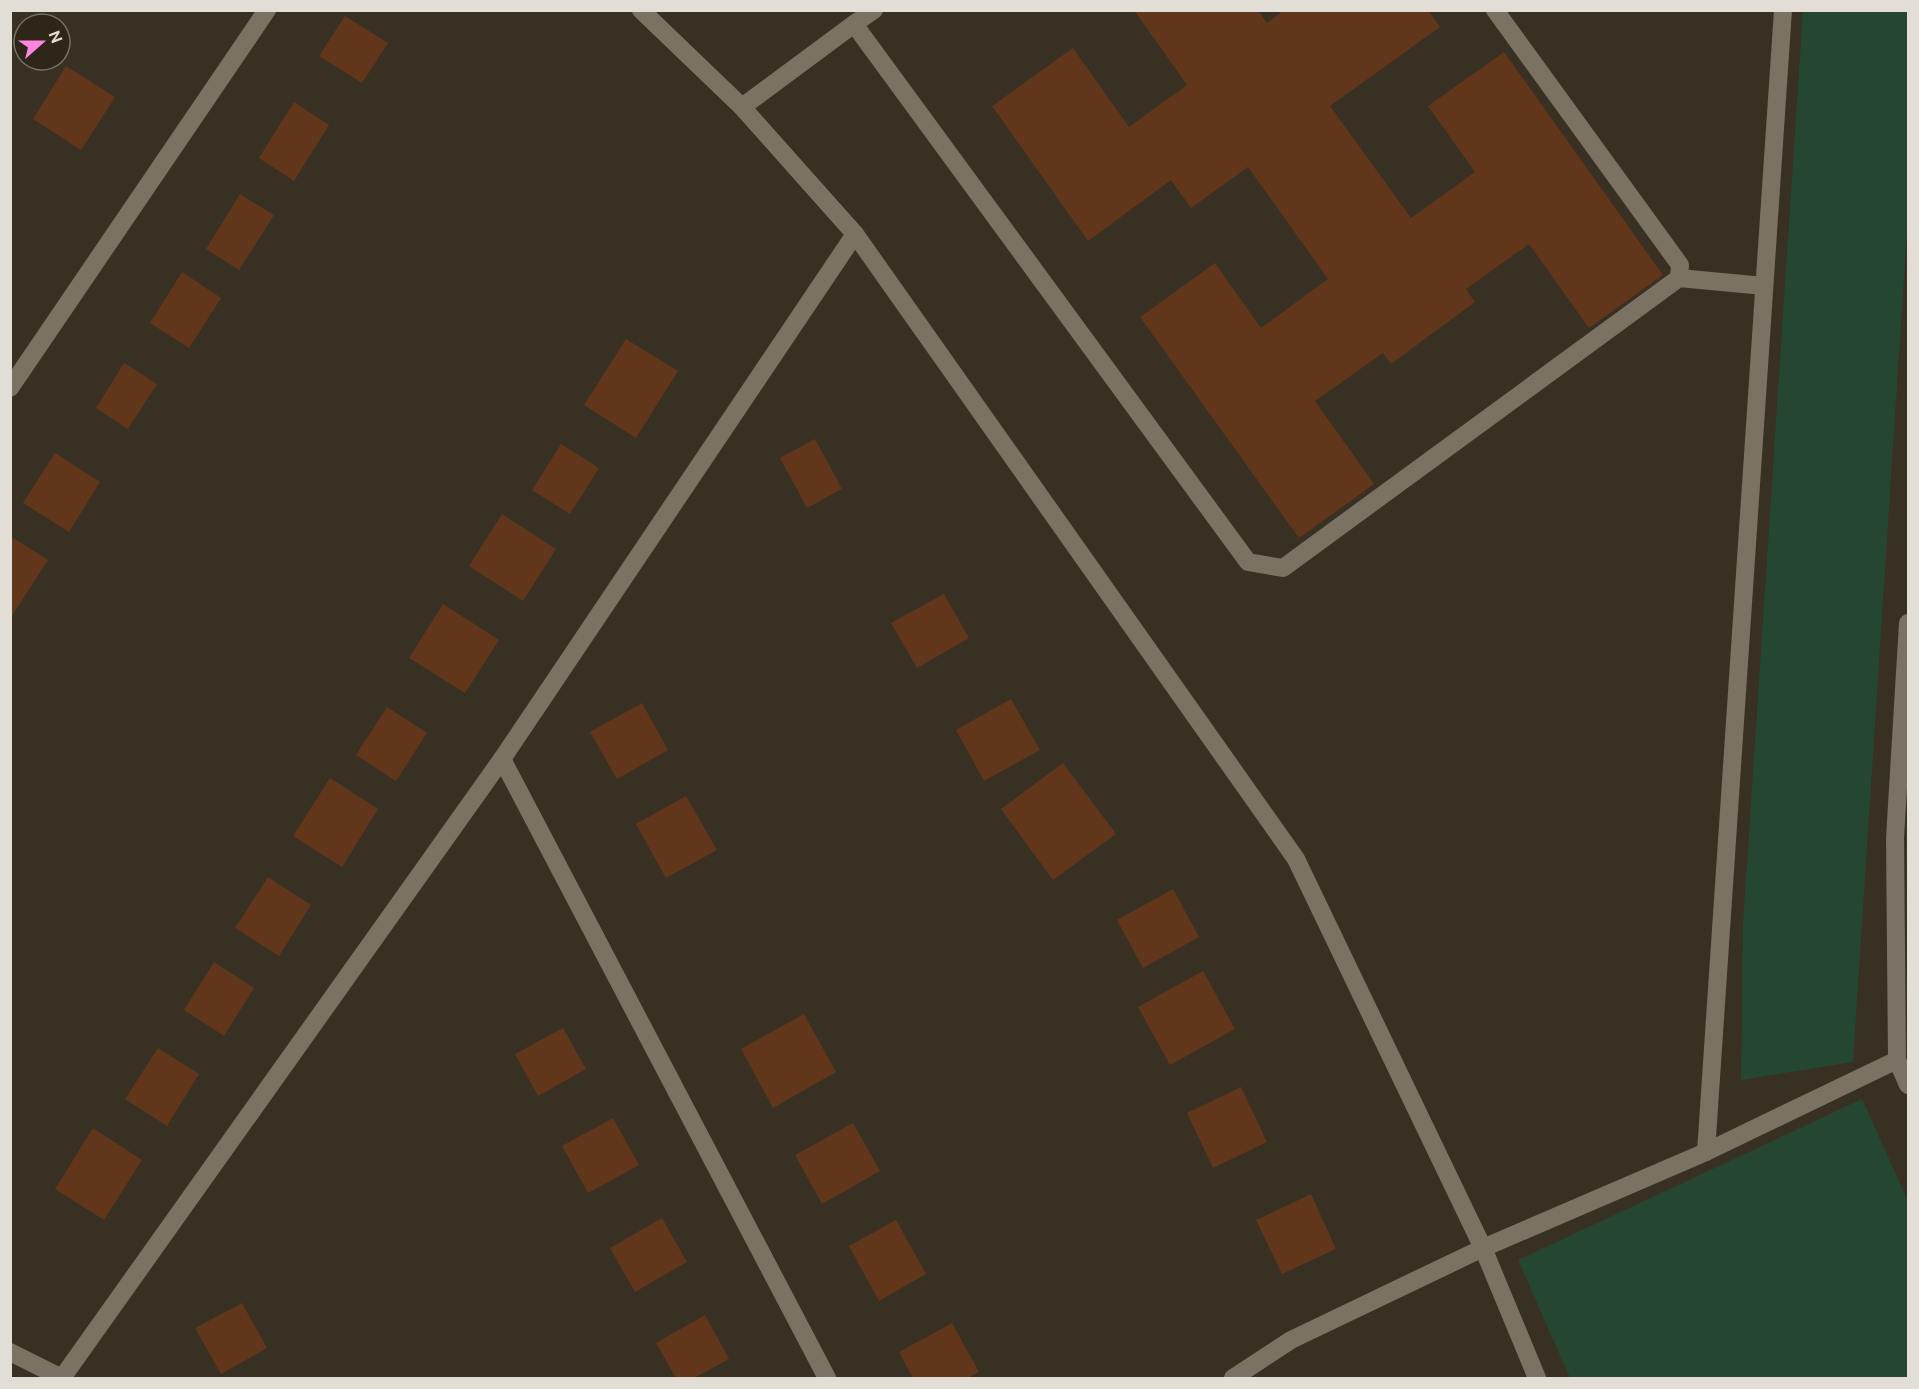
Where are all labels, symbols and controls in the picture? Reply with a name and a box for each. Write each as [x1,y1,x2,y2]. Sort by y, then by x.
north arrow [12,12,72,72]
text: N [45,28,67,45]

